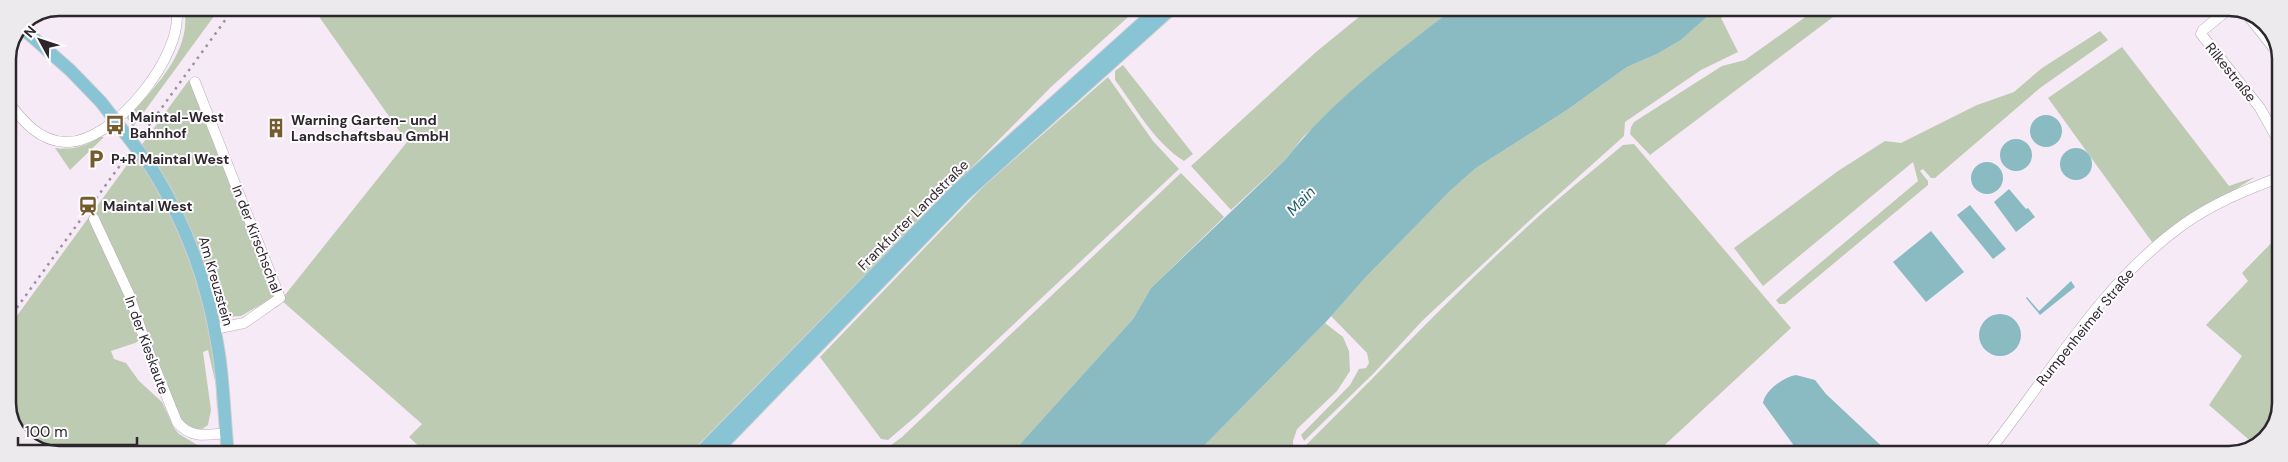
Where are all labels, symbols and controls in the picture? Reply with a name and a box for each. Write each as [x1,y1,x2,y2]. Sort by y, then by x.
north arrow [15,15,65,65]
text: N [20,22,40,41]
street label: Rilkestraße [2202,39,2260,105]
place label: Maintal-West Bahnhof [130,108,224,142]
place label: Warning Garten- und Landschaftsbau GmbH [291,111,449,145]
bus stop icon: Maintal-West Bahnhof [104,114,126,136]
building icon: Warning Garten- und Landschaftsbau GmbH [265,117,287,139]
parking icon: P+R Maintal West [85,148,107,170]
place label: P+R Maintal West [111,150,229,168]
street label: Frankfurter Landstraße [854,156,972,274]
street label: In der Kirschschal [228,182,286,296]
water label: Main [1282,182,1320,220]
station icon: Maintal West [77,195,99,217]
place label: Maintal West [103,197,193,215]
street label: Am Kreuzstein [195,234,237,328]
street label: Rumpenheimer Straße [2032,265,2138,389]
street label: In der Kieskaute [121,293,173,397]
scale bar [18,414,136,446]
text: 100 m [25,422,68,442]

